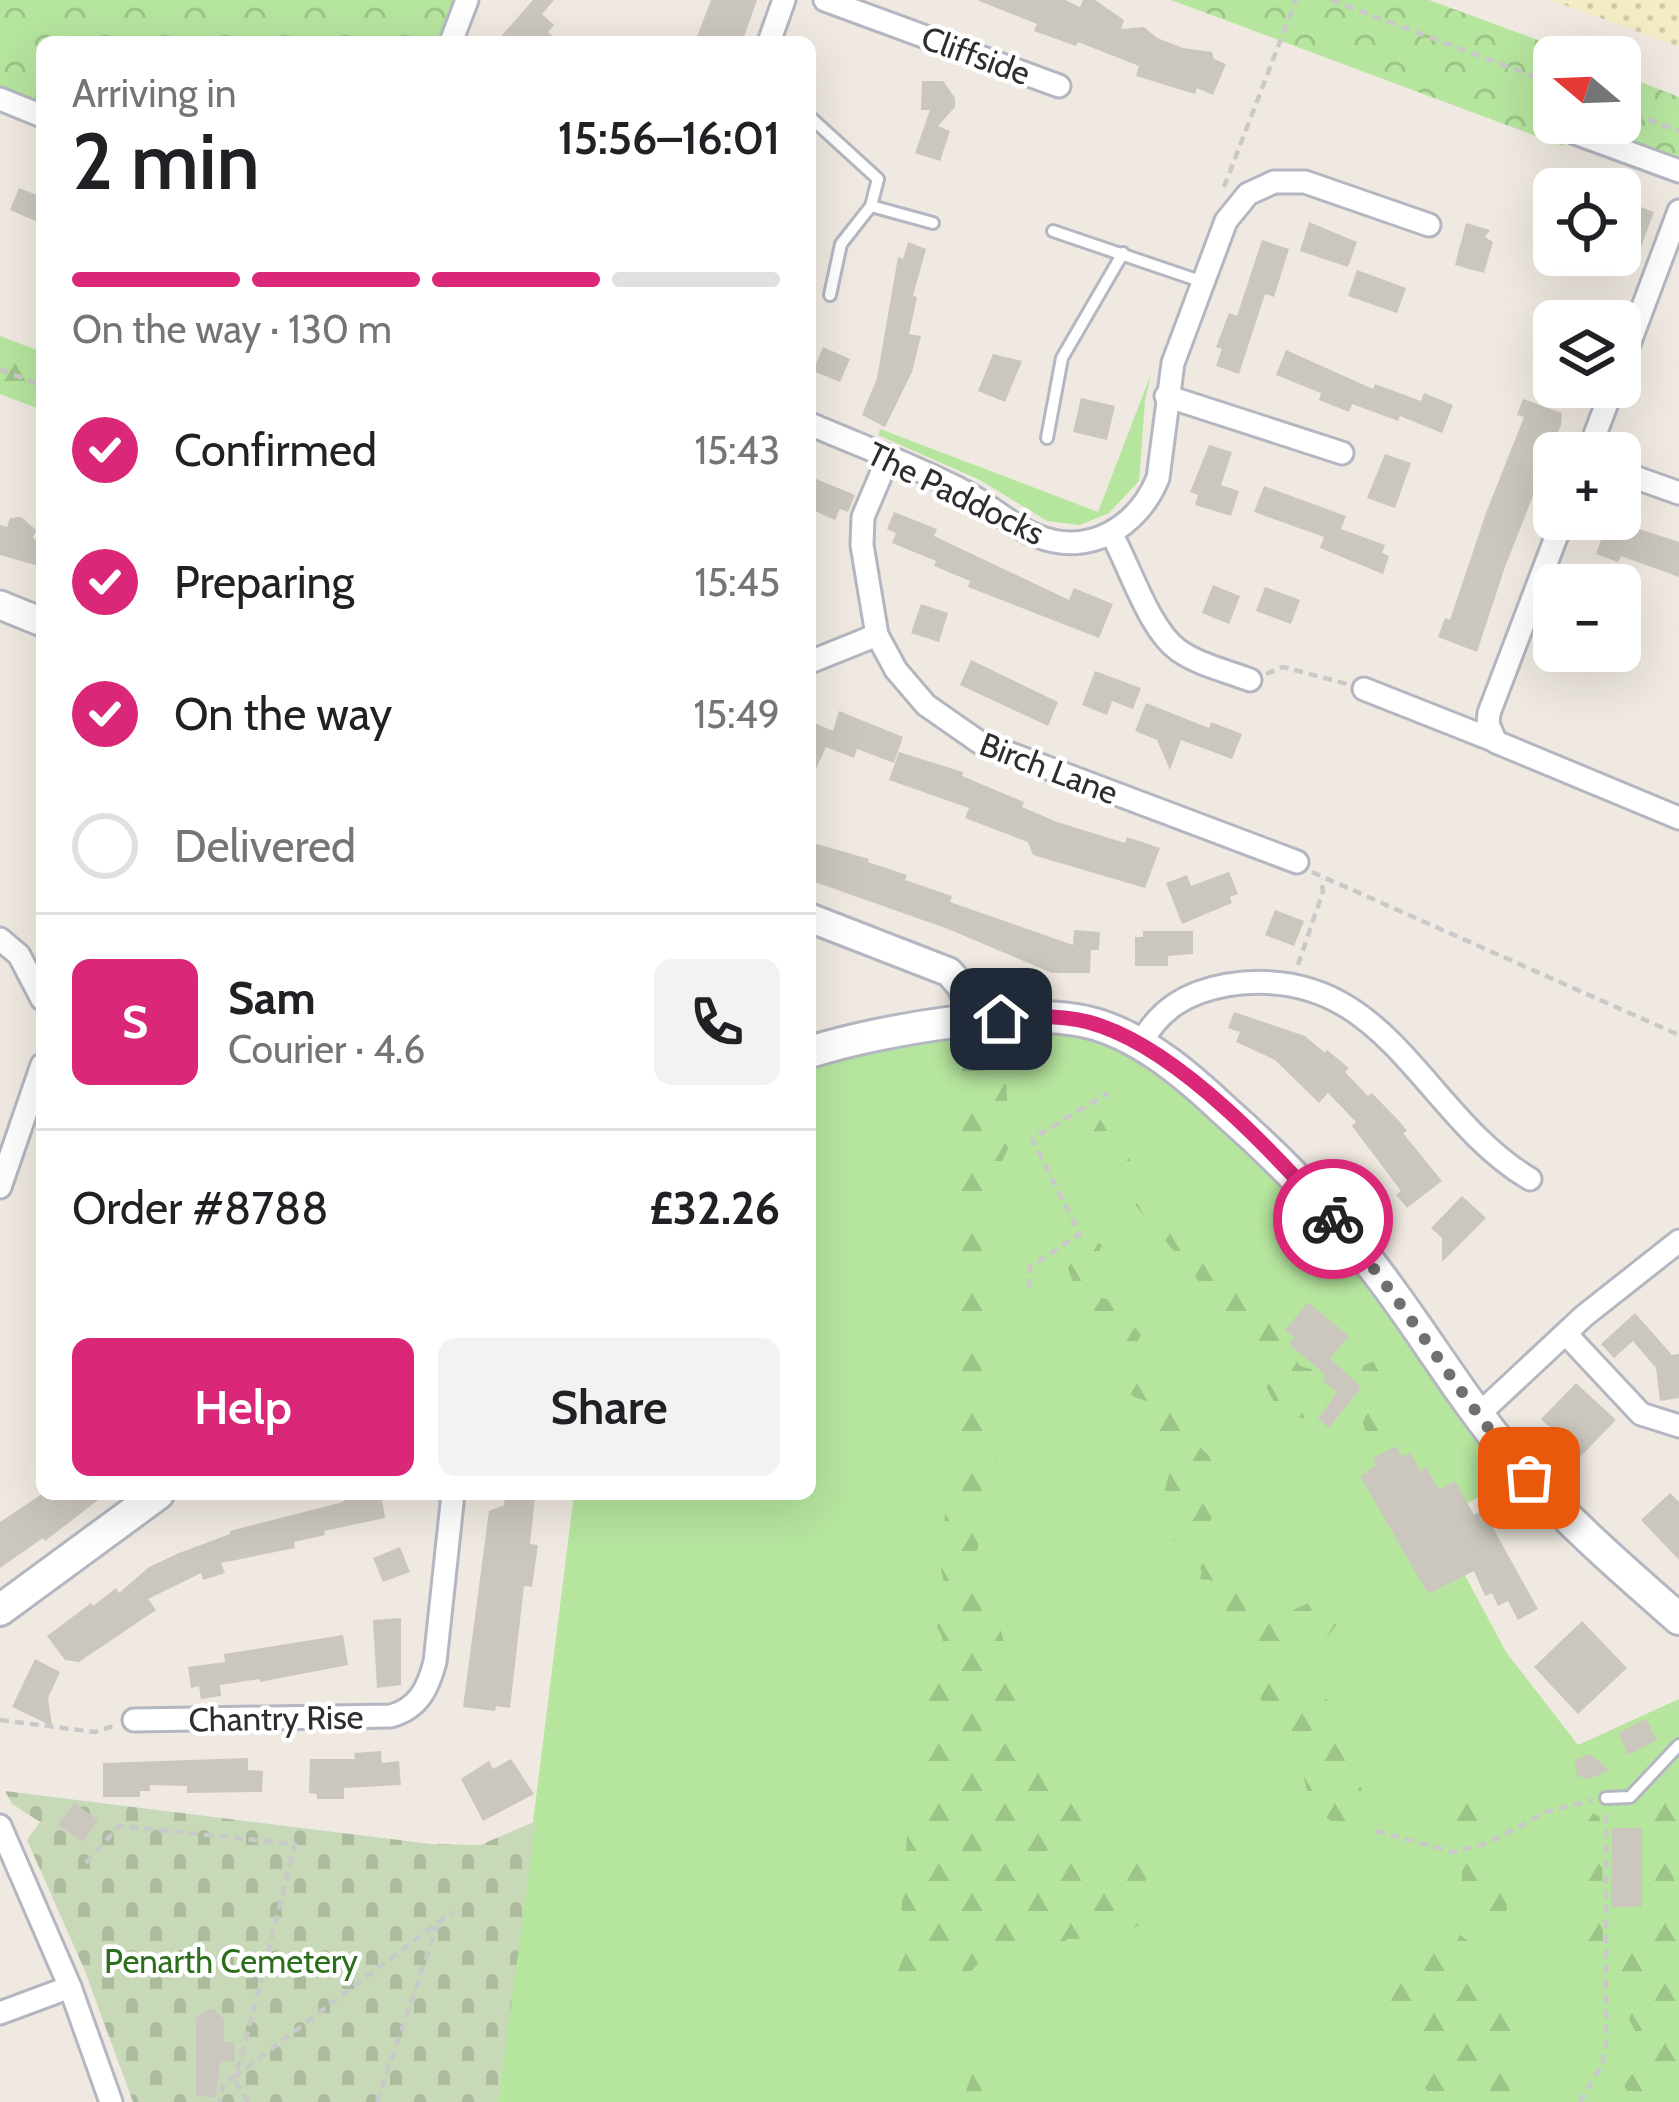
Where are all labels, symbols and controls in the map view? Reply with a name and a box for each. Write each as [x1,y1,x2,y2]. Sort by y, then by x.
street label: Cliffside [916,17,1036,93]
north arrow [1533,36,1641,144]
map controls [1533,36,1641,672]
text: Arriving in [72,69,236,117]
text: 15:56–16:01 [558,111,780,165]
text: 2 min [72,114,260,209]
button: locate [1533,168,1641,276]
button: layers [1533,300,1641,408]
text: On the way · 130 m [72,305,392,353]
icon: check [72,417,138,483]
text: Confirmed [174,423,377,477]
text: 15:43 [694,426,780,474]
button: + [1533,432,1641,540]
street label: The Paddocks [861,433,1051,553]
icon: check [72,549,138,615]
text: Preparing [174,555,354,609]
text: 15:45 [694,558,780,606]
button: − [1533,564,1641,672]
icon: check [72,681,138,747]
text: On the way [174,687,392,741]
text: 15:49 [693,690,780,738]
street label: Birch Lane [974,723,1124,813]
text: Delivered [174,819,356,873]
button: phone [654,959,780,1085]
pin [950,968,1052,1070]
text: Sam [228,971,316,1025]
icon: home [968,986,1034,1052]
text: S [122,995,148,1049]
text: Courier · 4.6 [228,1025,425,1073]
courier [1273,1159,1393,1279]
text: Order #8788 [72,1181,328,1235]
text: £32.26 [649,1181,780,1235]
icon: bike [1300,1186,1366,1252]
button: Help [72,1338,414,1476]
button: Share [438,1338,780,1476]
pin [1478,1427,1580,1529]
icon: bag [1496,1445,1562,1511]
street label: Chantry Rise [188,1696,364,1740]
park label: Penarth Cemetery [104,1941,358,1981]

